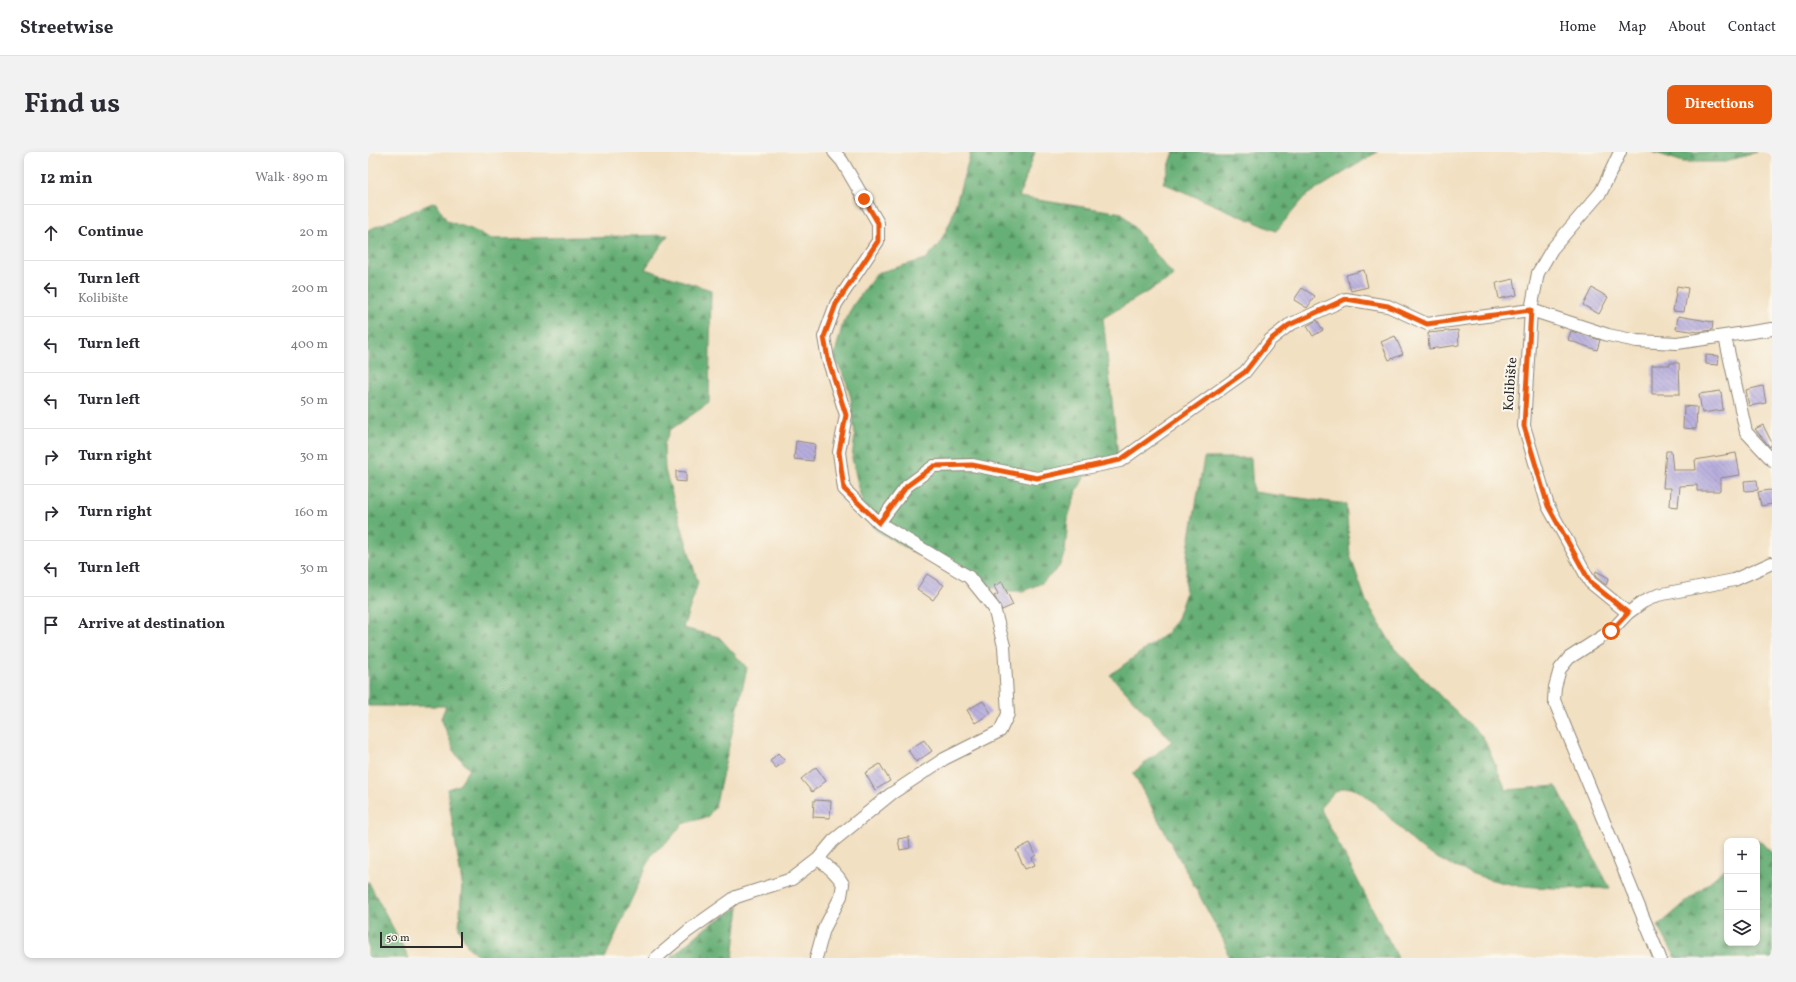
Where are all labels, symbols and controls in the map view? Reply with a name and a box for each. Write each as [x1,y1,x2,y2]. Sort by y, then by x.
text: Streetwise [20,15,113,41]
text: Home [1559,18,1596,37]
text: Map [1618,18,1646,37]
text: About [1668,18,1706,37]
text: Contact [1728,18,1776,37]
text: Find us [24,85,120,124]
button: Directions [1667,85,1772,124]
text: 12 min [40,167,93,190]
text: Walk · 890 m [255,169,328,187]
route end [855,190,873,208]
icon: ahead [40,222,62,244]
text: Continue [78,222,143,243]
text: 20 m [299,224,328,242]
text: Turn left [78,269,140,290]
icon: left [40,278,62,300]
text: 200 m [291,280,328,298]
text: Kolibište [78,290,128,308]
icon: left [40,334,62,356]
text: Turn left [78,334,140,355]
text: 400 m [291,336,328,354]
street label: Kolibište [1500,356,1522,412]
icon: left [40,390,62,412]
text: Turn left [78,390,140,411]
text: 50 m [300,392,328,410]
icon: right [40,446,62,468]
text: Turn right [78,446,152,467]
text: 30 m [300,448,328,466]
icon: right [40,502,62,524]
text: Turn right [78,502,152,523]
text: 160 m [294,504,328,522]
icon: left [40,558,62,580]
text: Turn left [78,558,140,579]
text: 30 m [300,560,328,578]
icon: arrive [40,614,62,636]
text: Arrive at destination [78,614,225,635]
route start [1602,622,1620,640]
map controls [1724,838,1760,946]
button: + [1724,838,1760,874]
button: − [1724,874,1760,910]
button: layers [1724,910,1760,946]
scale bar [380,930,463,949]
text: 50 m [386,931,410,946]

